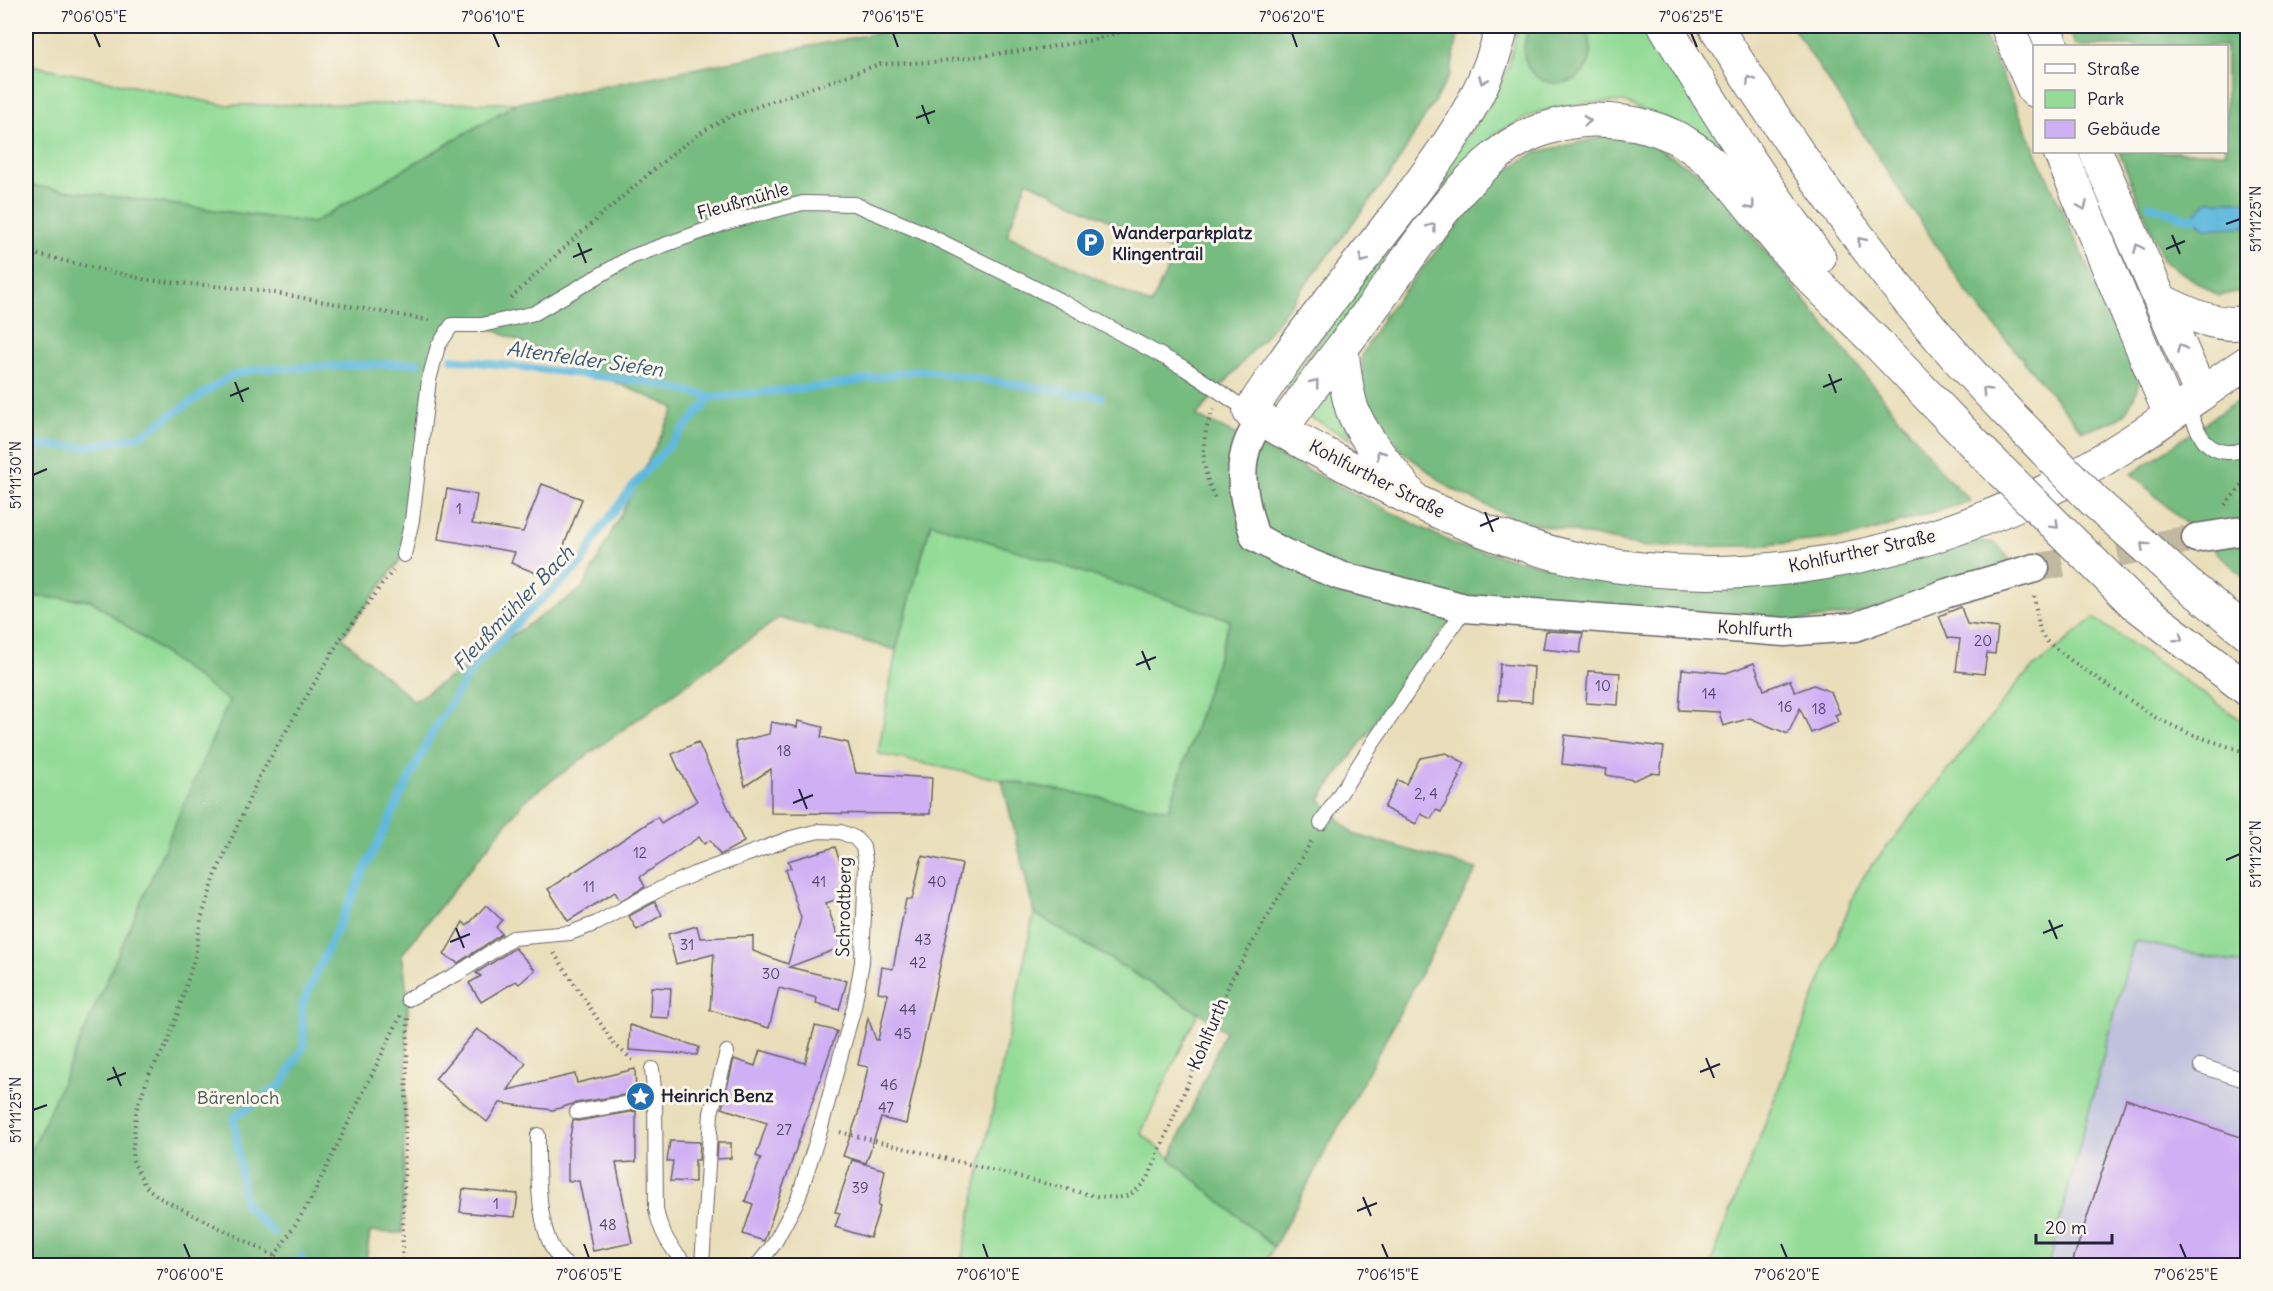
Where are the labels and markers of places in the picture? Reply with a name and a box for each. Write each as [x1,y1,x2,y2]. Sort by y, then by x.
place label: Wanderparkplatz Klingentrail [1112,221,1253,265]
parking icon: Wanderparkplatz Klingentrail [1075,227,1107,259]
place icon: Heinrich Benz [624,1080,656,1112]
place label: Heinrich Benz [661,1084,774,1107]

